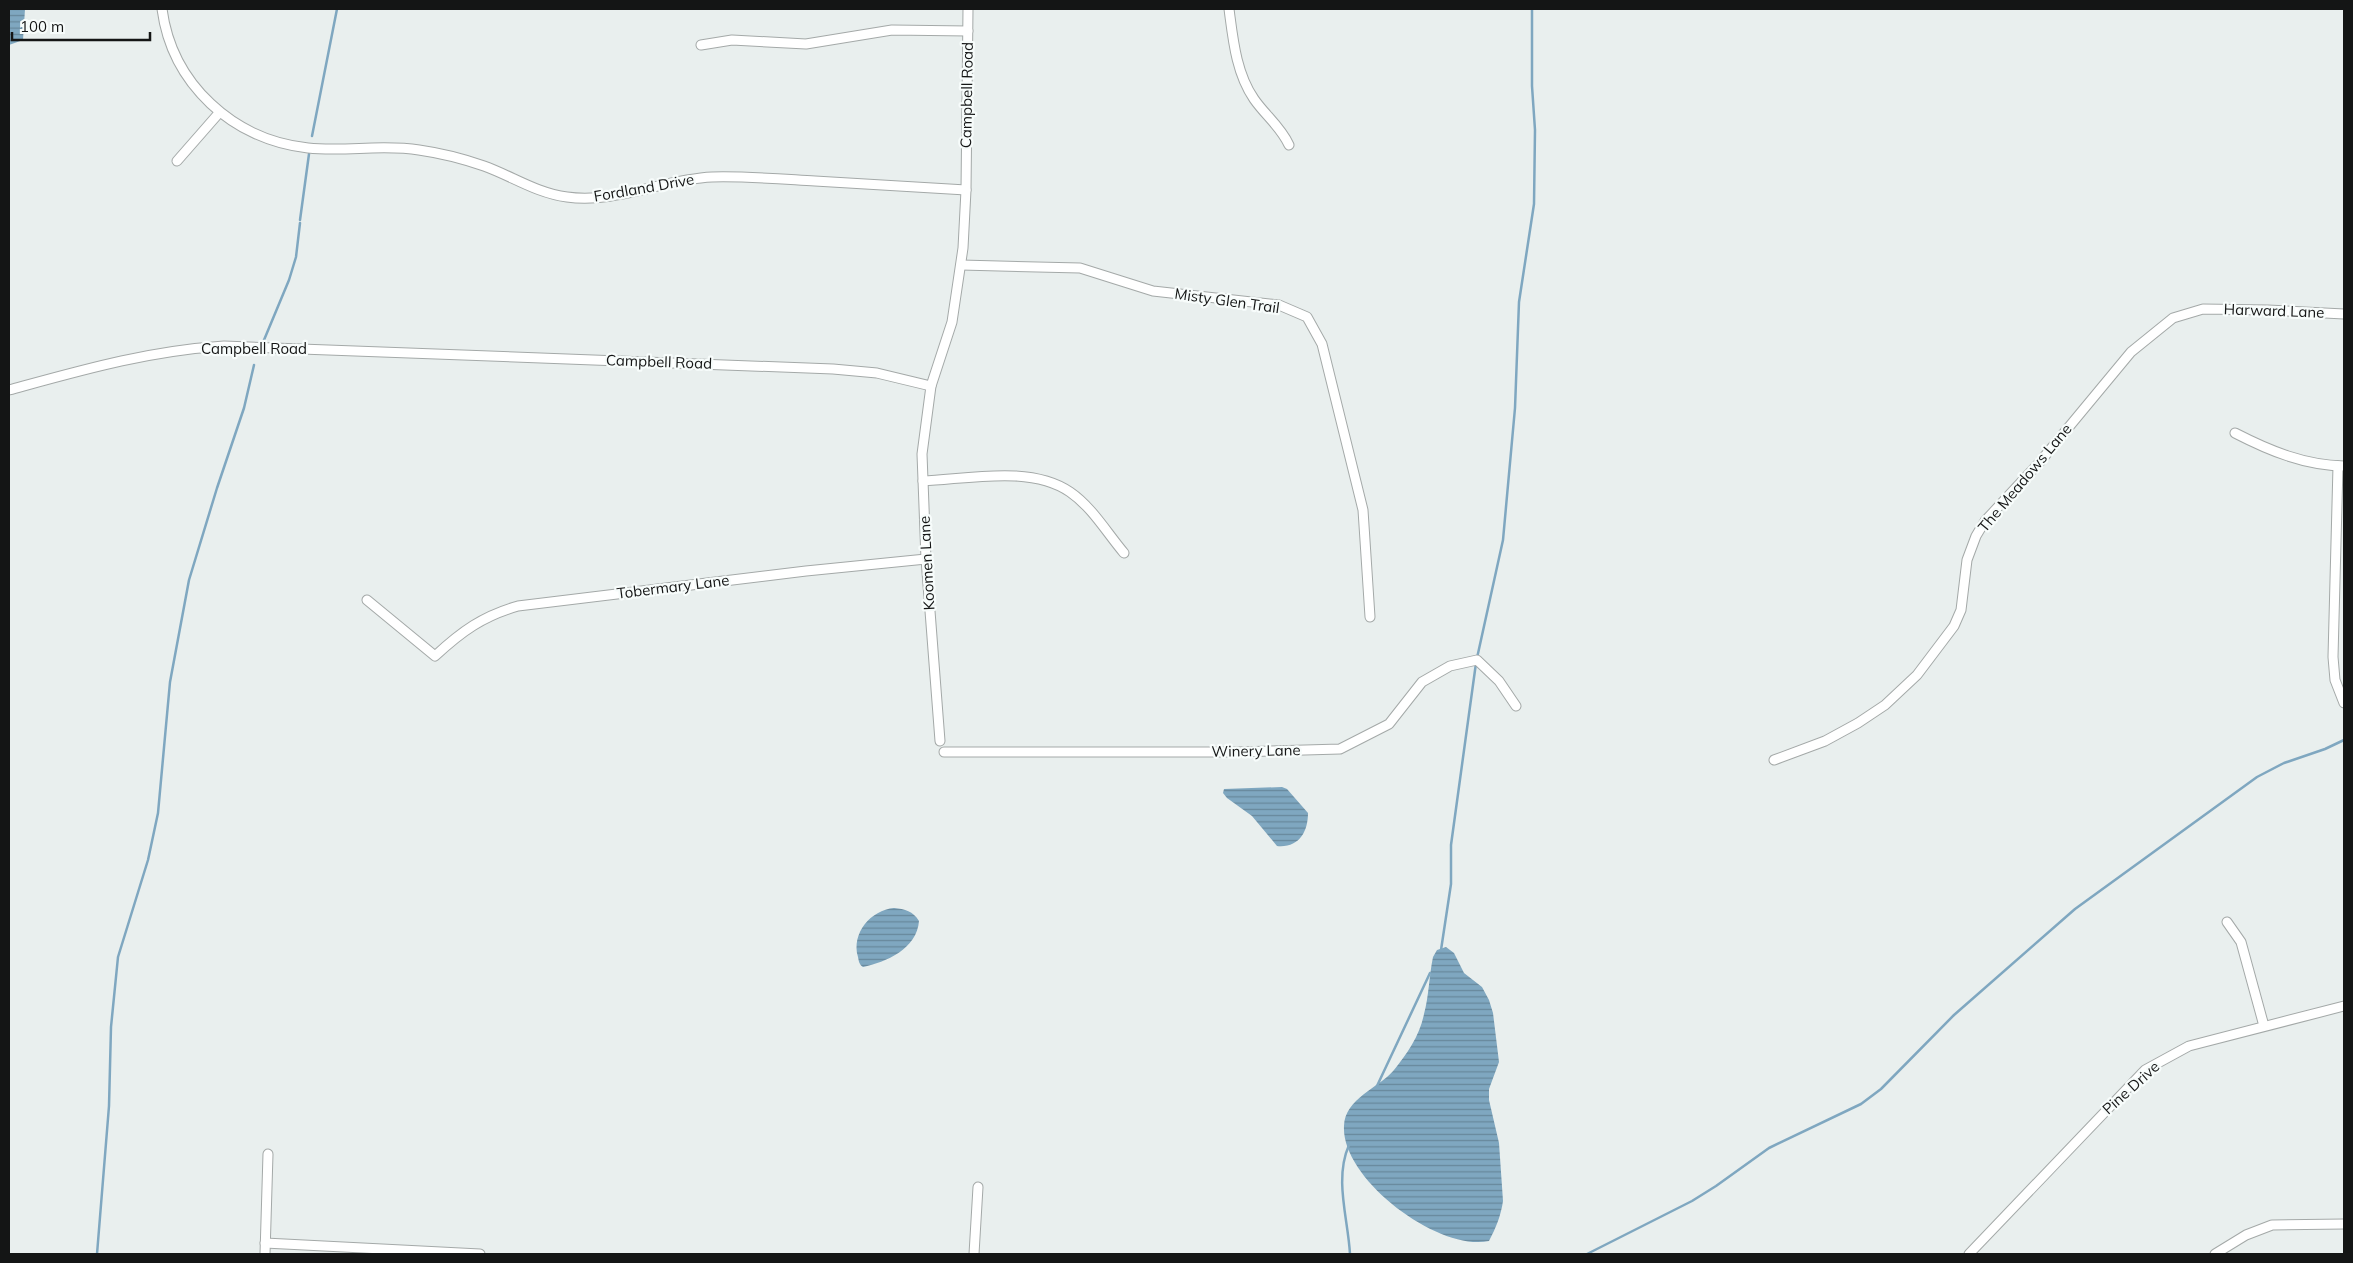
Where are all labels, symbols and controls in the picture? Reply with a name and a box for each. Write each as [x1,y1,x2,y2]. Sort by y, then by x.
scale bar [12,10,150,42]
text: 100 m [20,17,64,36]
street label: Campbell Road [956,42,977,148]
street label: Fordland Drive [592,169,696,206]
street label: Misty Glen Trail [1173,284,1281,317]
street label: Harward Lane [2223,299,2325,322]
street label: Campbell Road [201,339,307,358]
street label: Campbell Road [606,350,712,373]
street label: The Meadows Lane [1974,420,2076,536]
street label: Koomen Lane [915,515,938,611]
street label: Tobermary Lane [616,570,730,603]
street label: Winery Lane [1211,740,1301,761]
street label: Pine Drive [2098,1057,2163,1118]

